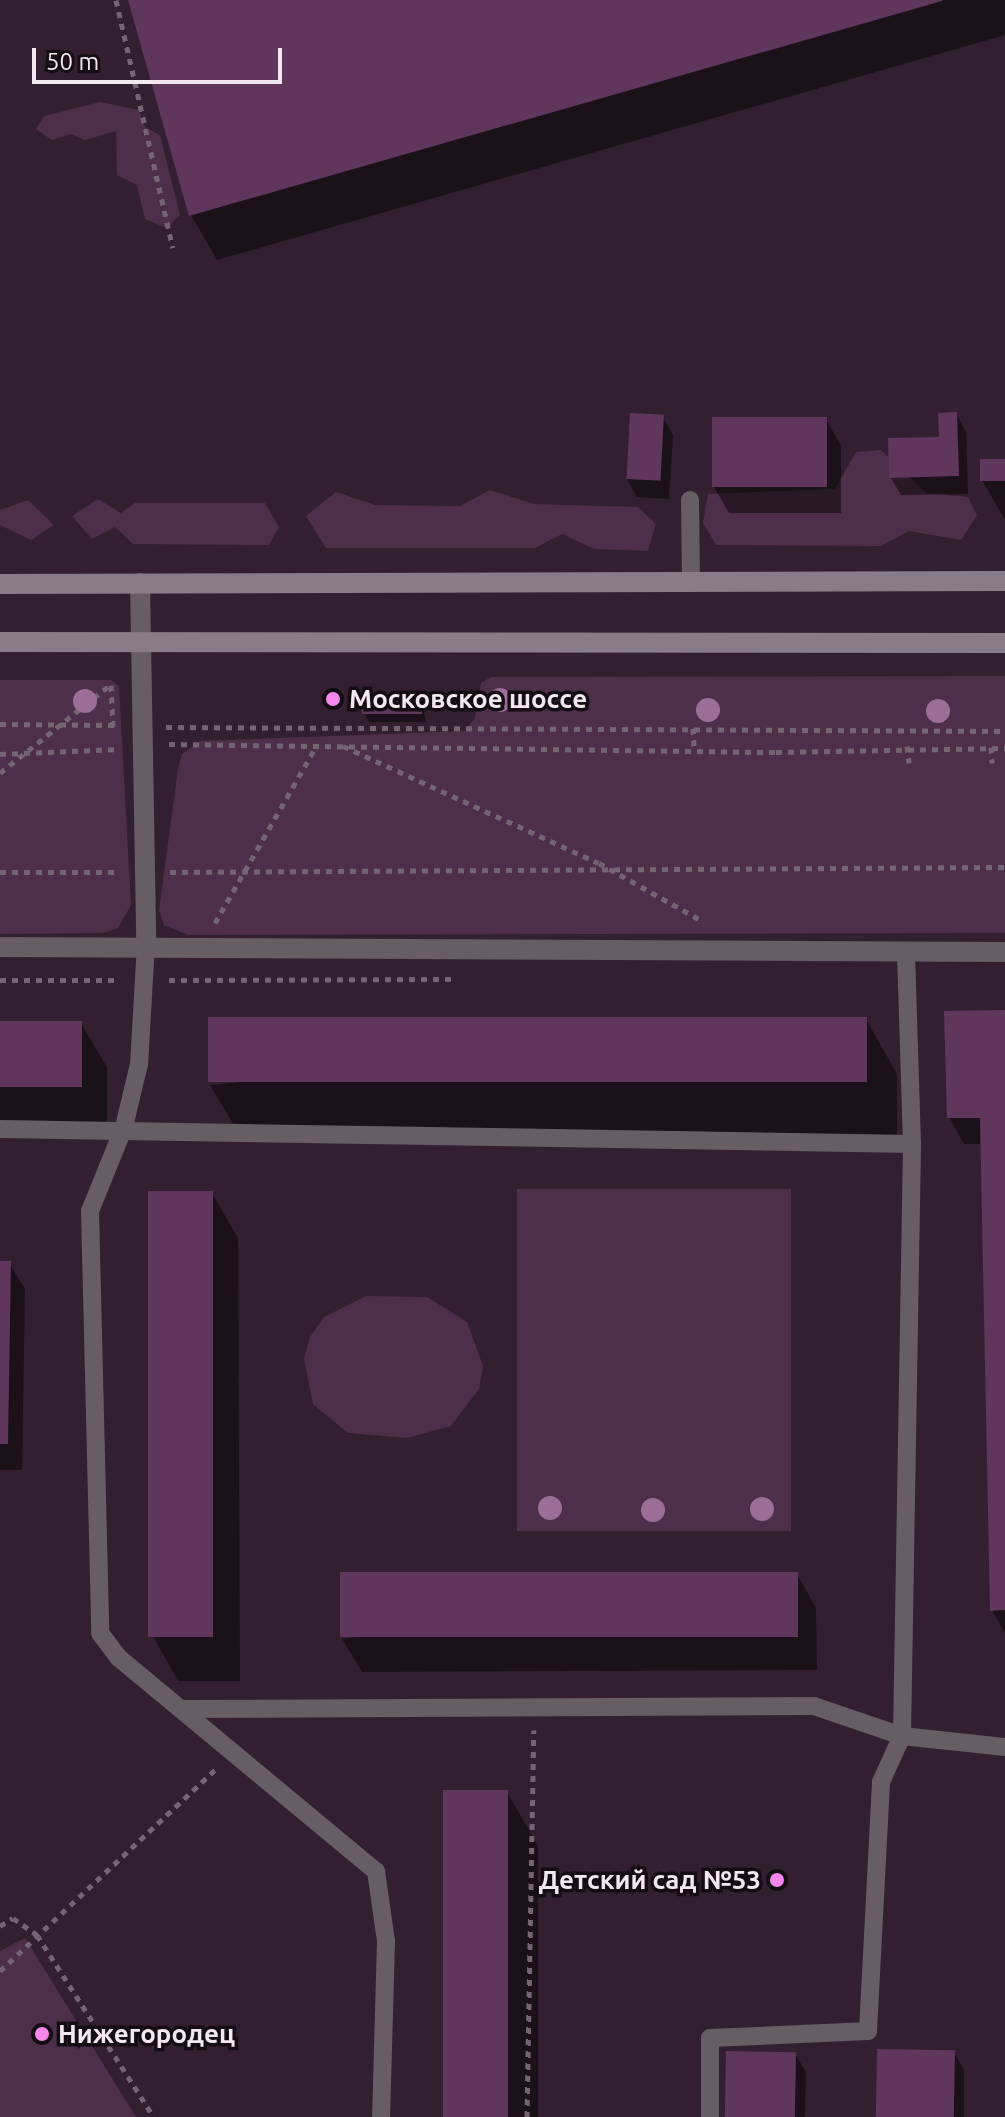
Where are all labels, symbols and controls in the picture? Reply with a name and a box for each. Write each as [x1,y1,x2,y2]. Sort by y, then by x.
scale bar [36,32,286,82]
text: 50 m [46,48,99,75]
place label: Московское шоссе [349,683,587,715]
marker: Московское шоссе [324,690,342,708]
place label: Детский сад №53 [538,1864,761,1896]
marker: Детский сад №53 [768,1871,786,1889]
place label: Нижегородец [58,2018,235,2050]
marker: Нижегородец [33,2025,51,2043]

